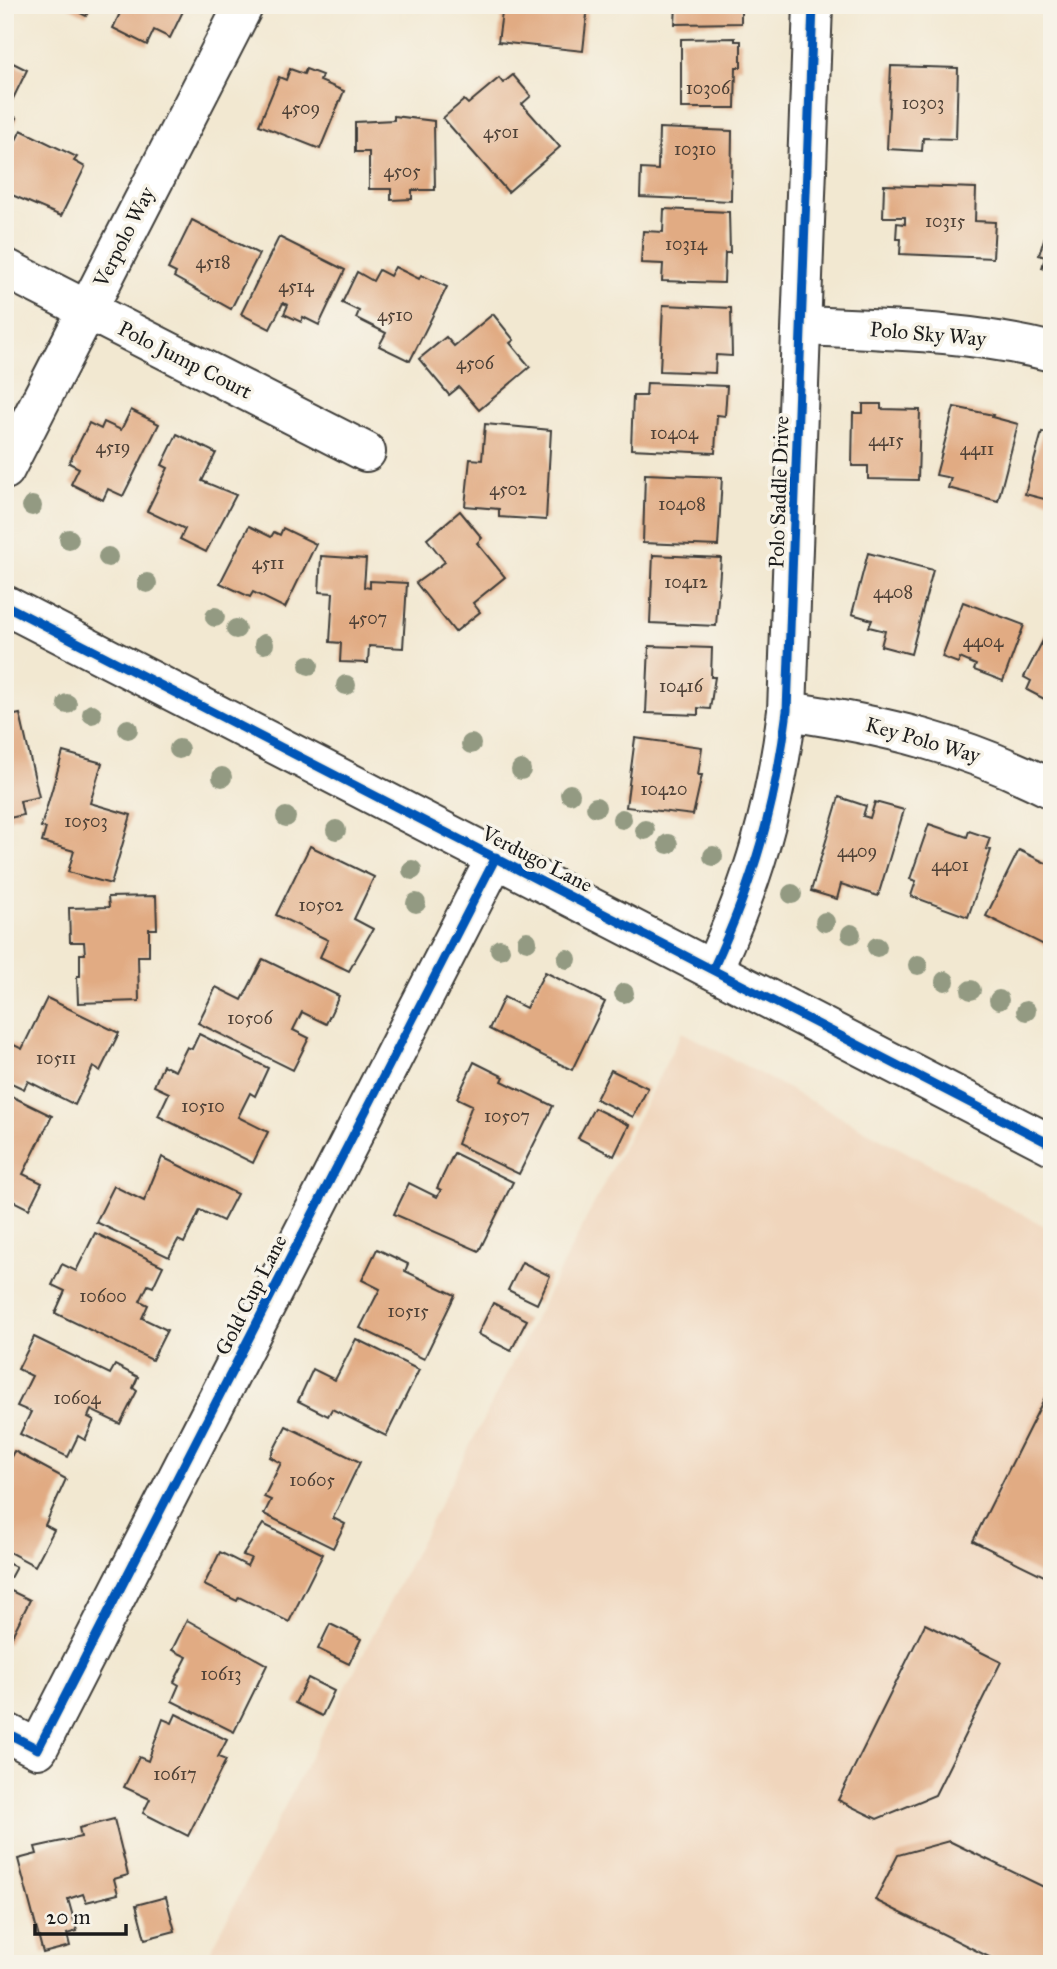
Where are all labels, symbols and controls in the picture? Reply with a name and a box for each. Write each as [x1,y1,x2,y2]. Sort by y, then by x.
house number: 10306 [686,77,731,99]
house number: 10303 [902,92,944,114]
house number: 4509 [282,97,320,119]
house number: 4501 [483,121,519,143]
house number: 10310 [674,138,716,160]
house number: 4505 [383,160,421,182]
street label: Verpolo Way [87,181,161,292]
house number: 10315 [925,210,966,232]
house number: 10314 [665,233,708,255]
house number: 4518 [195,251,231,273]
house number: 4514 [278,275,315,297]
house number: 4510 [377,304,413,326]
street label: Polo Jump Court [114,315,257,405]
street label: Polo Sky Way [869,316,988,352]
house number: 4506 [456,352,495,374]
street label: Polo Saddle Drive [763,415,795,569]
house number: 10404 [650,422,699,444]
house number: 4415 [868,429,904,451]
house number: 4519 [95,436,131,458]
house number: 4411 [960,438,994,460]
house number: 4502 [489,478,527,500]
house number: 10408 [658,493,706,515]
house number: 4511 [252,552,284,574]
house number: 10412 [664,571,708,593]
house number: 4408 [873,581,913,603]
house number: 4507 [349,607,387,629]
house number: 4404 [963,630,1004,652]
house number: 10416 [659,675,704,697]
street label: Key Polo Way [863,711,984,769]
house number: 10420 [641,778,687,800]
house number: 10503 [64,810,108,832]
street label: Verdugo Lane [476,820,597,898]
house number: 4409 [837,840,877,862]
house number: 4401 [931,854,969,876]
house number: 10502 [298,894,344,916]
house number: 10506 [227,1007,274,1029]
house number: 10511 [36,1047,76,1069]
house number: 10510 [181,1095,225,1117]
house number: 10507 [484,1105,530,1127]
street label: Gold Cup Lane [210,1230,293,1360]
house number: 10600 [79,1285,127,1307]
house number: 10515 [387,1300,429,1322]
house number: 10604 [53,1387,102,1409]
house number: 10605 [289,1469,335,1491]
house number: 10613 [201,1663,241,1685]
house number: 10617 [153,1763,197,1785]
scale bar [35,1892,126,1936]
text: 20 m [46,1904,91,1930]

